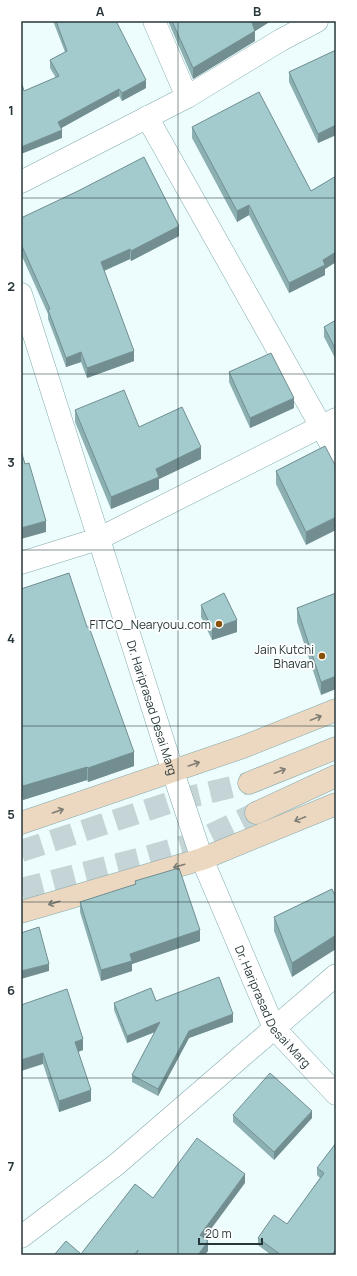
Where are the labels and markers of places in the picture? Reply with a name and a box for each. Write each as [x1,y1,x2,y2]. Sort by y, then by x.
place label: FITCO_Nearyouu.com [90,616,211,633]
marker: FITCO_Nearyouu.com [214,619,224,629]
place label: Jain Kutchi Bhavan [254,641,314,672]
marker: Jain Kutchi Bhavan [317,651,327,661]

